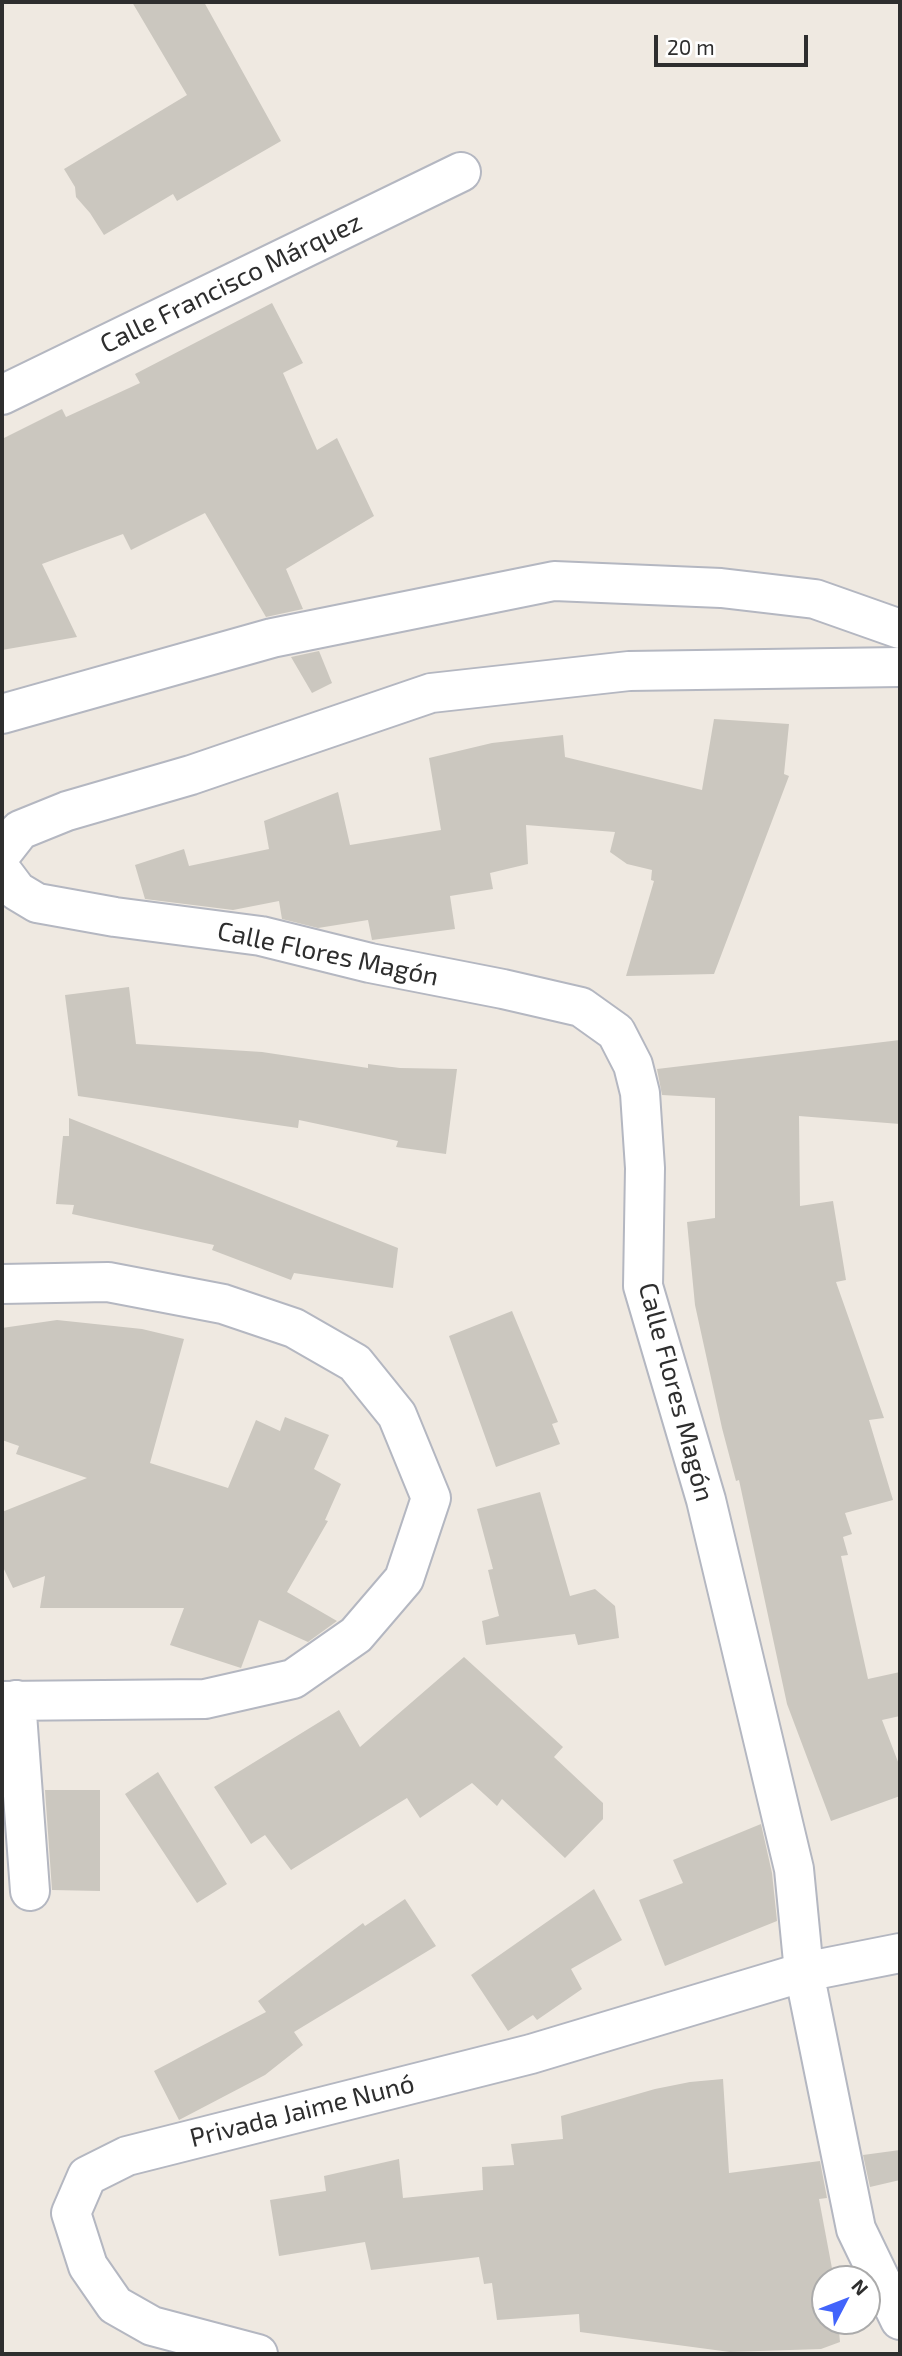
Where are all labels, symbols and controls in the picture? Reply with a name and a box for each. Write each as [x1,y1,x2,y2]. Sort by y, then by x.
scale bar [657,21,811,65]
text: 20 m [667,34,715,59]
street label: Calle Francisco Márquez [95,206,367,360]
street label: Calle Flores Magón [215,915,441,993]
street label: Calle Flores Magón [632,1279,720,1505]
street label: Privada Jaime Nunó [187,2068,417,2154]
north arrow [811,2265,881,2335]
text: N [847,2274,874,2300]

